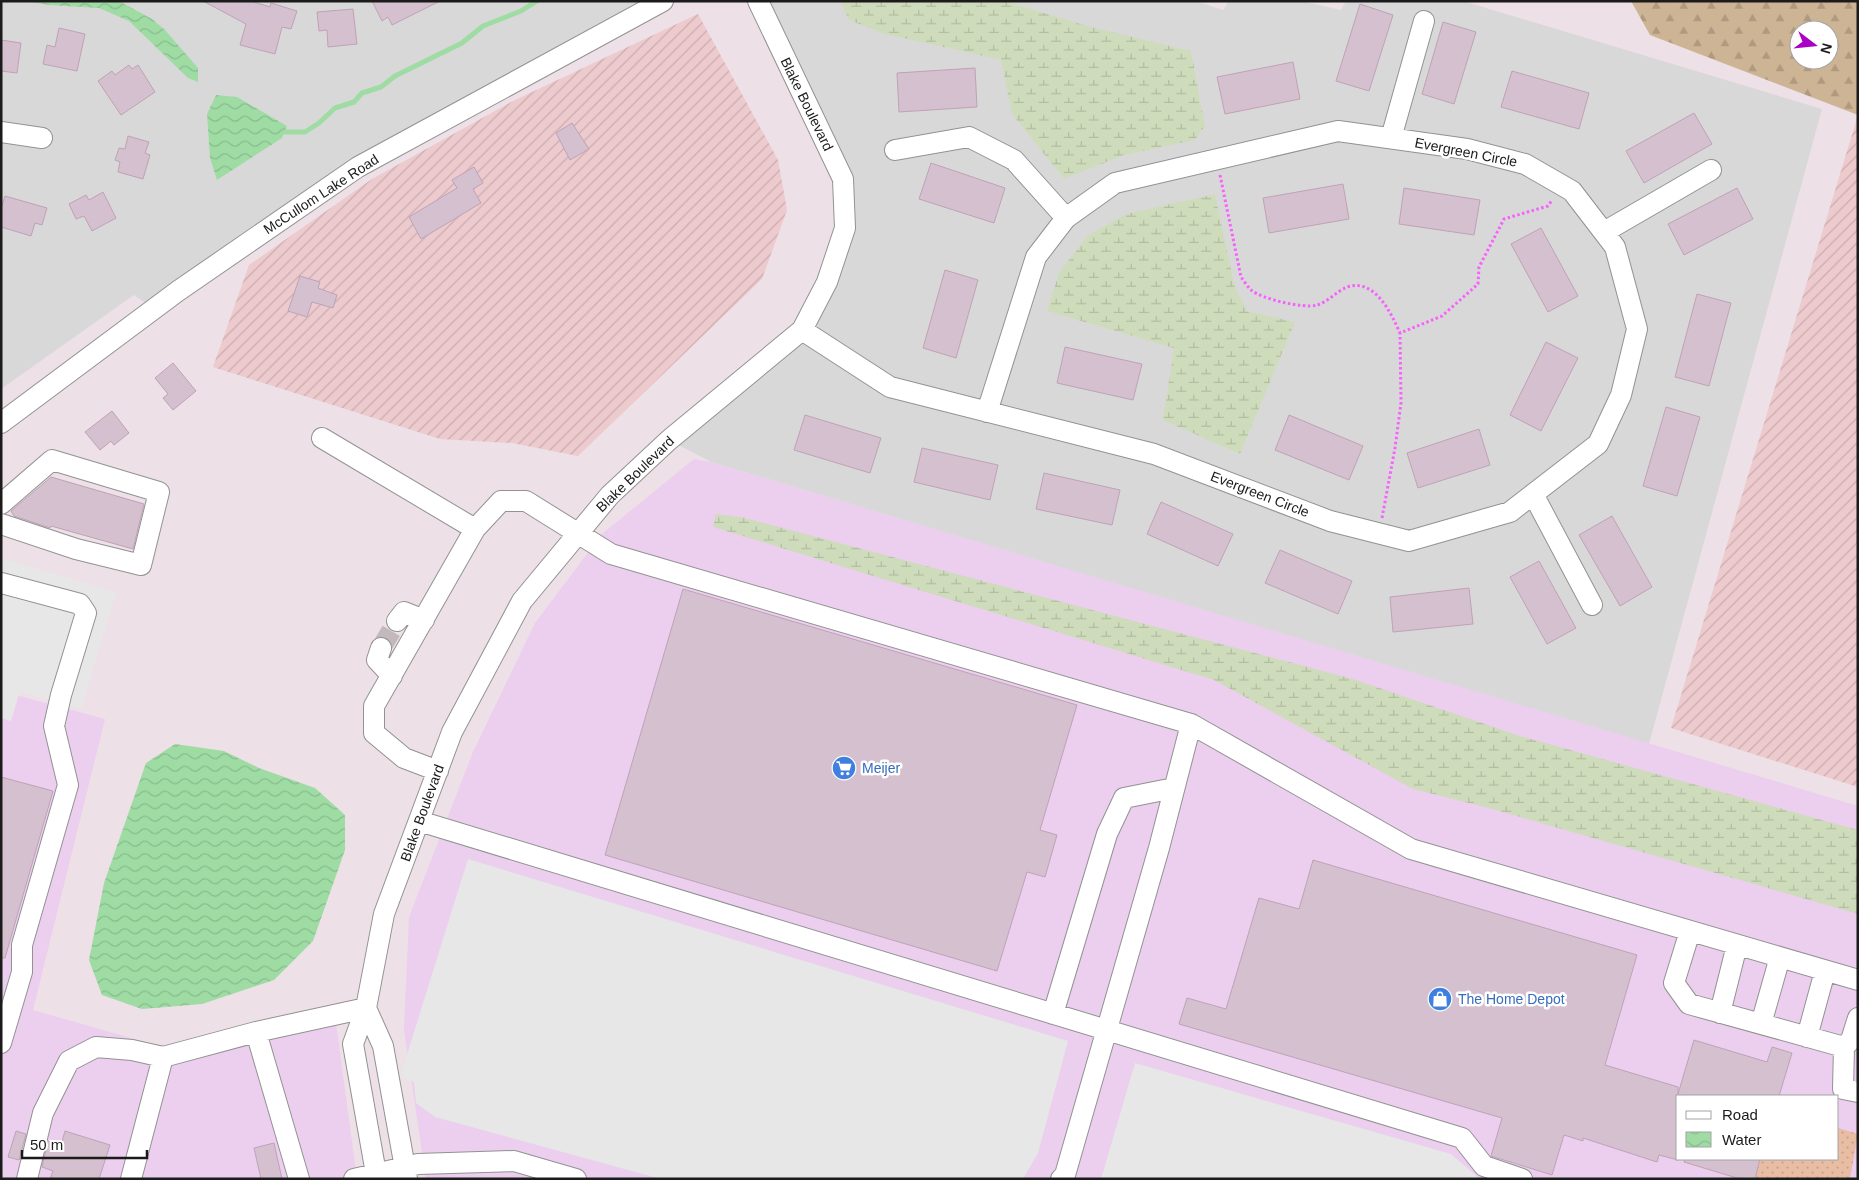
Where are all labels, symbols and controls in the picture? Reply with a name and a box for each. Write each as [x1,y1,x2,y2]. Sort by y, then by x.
north arrow [1789,20,1839,70]
text: N [1817,42,1836,56]
street label: Blake Boulevard [777,55,837,153]
street label: Evergreen Circle [1413,134,1519,170]
street label: McCullom Lake Road [261,151,381,237]
street label: Blake Boulevard [593,433,677,515]
street label: Evergreen Circle [1208,468,1312,520]
supermarket icon: Meijer [831,755,857,781]
place label: Meijer [862,760,900,776]
street label: Blake Boulevard [397,762,447,864]
shop icon: The Home Depot [1427,986,1453,1012]
place label: The Home Depot [1458,991,1565,1007]
legend [1676,1095,1839,1160]
text: Road [1722,1106,1758,1123]
scale bar [22,1128,148,1160]
text: Water [1722,1131,1761,1148]
text: 50 m [30,1136,63,1153]

